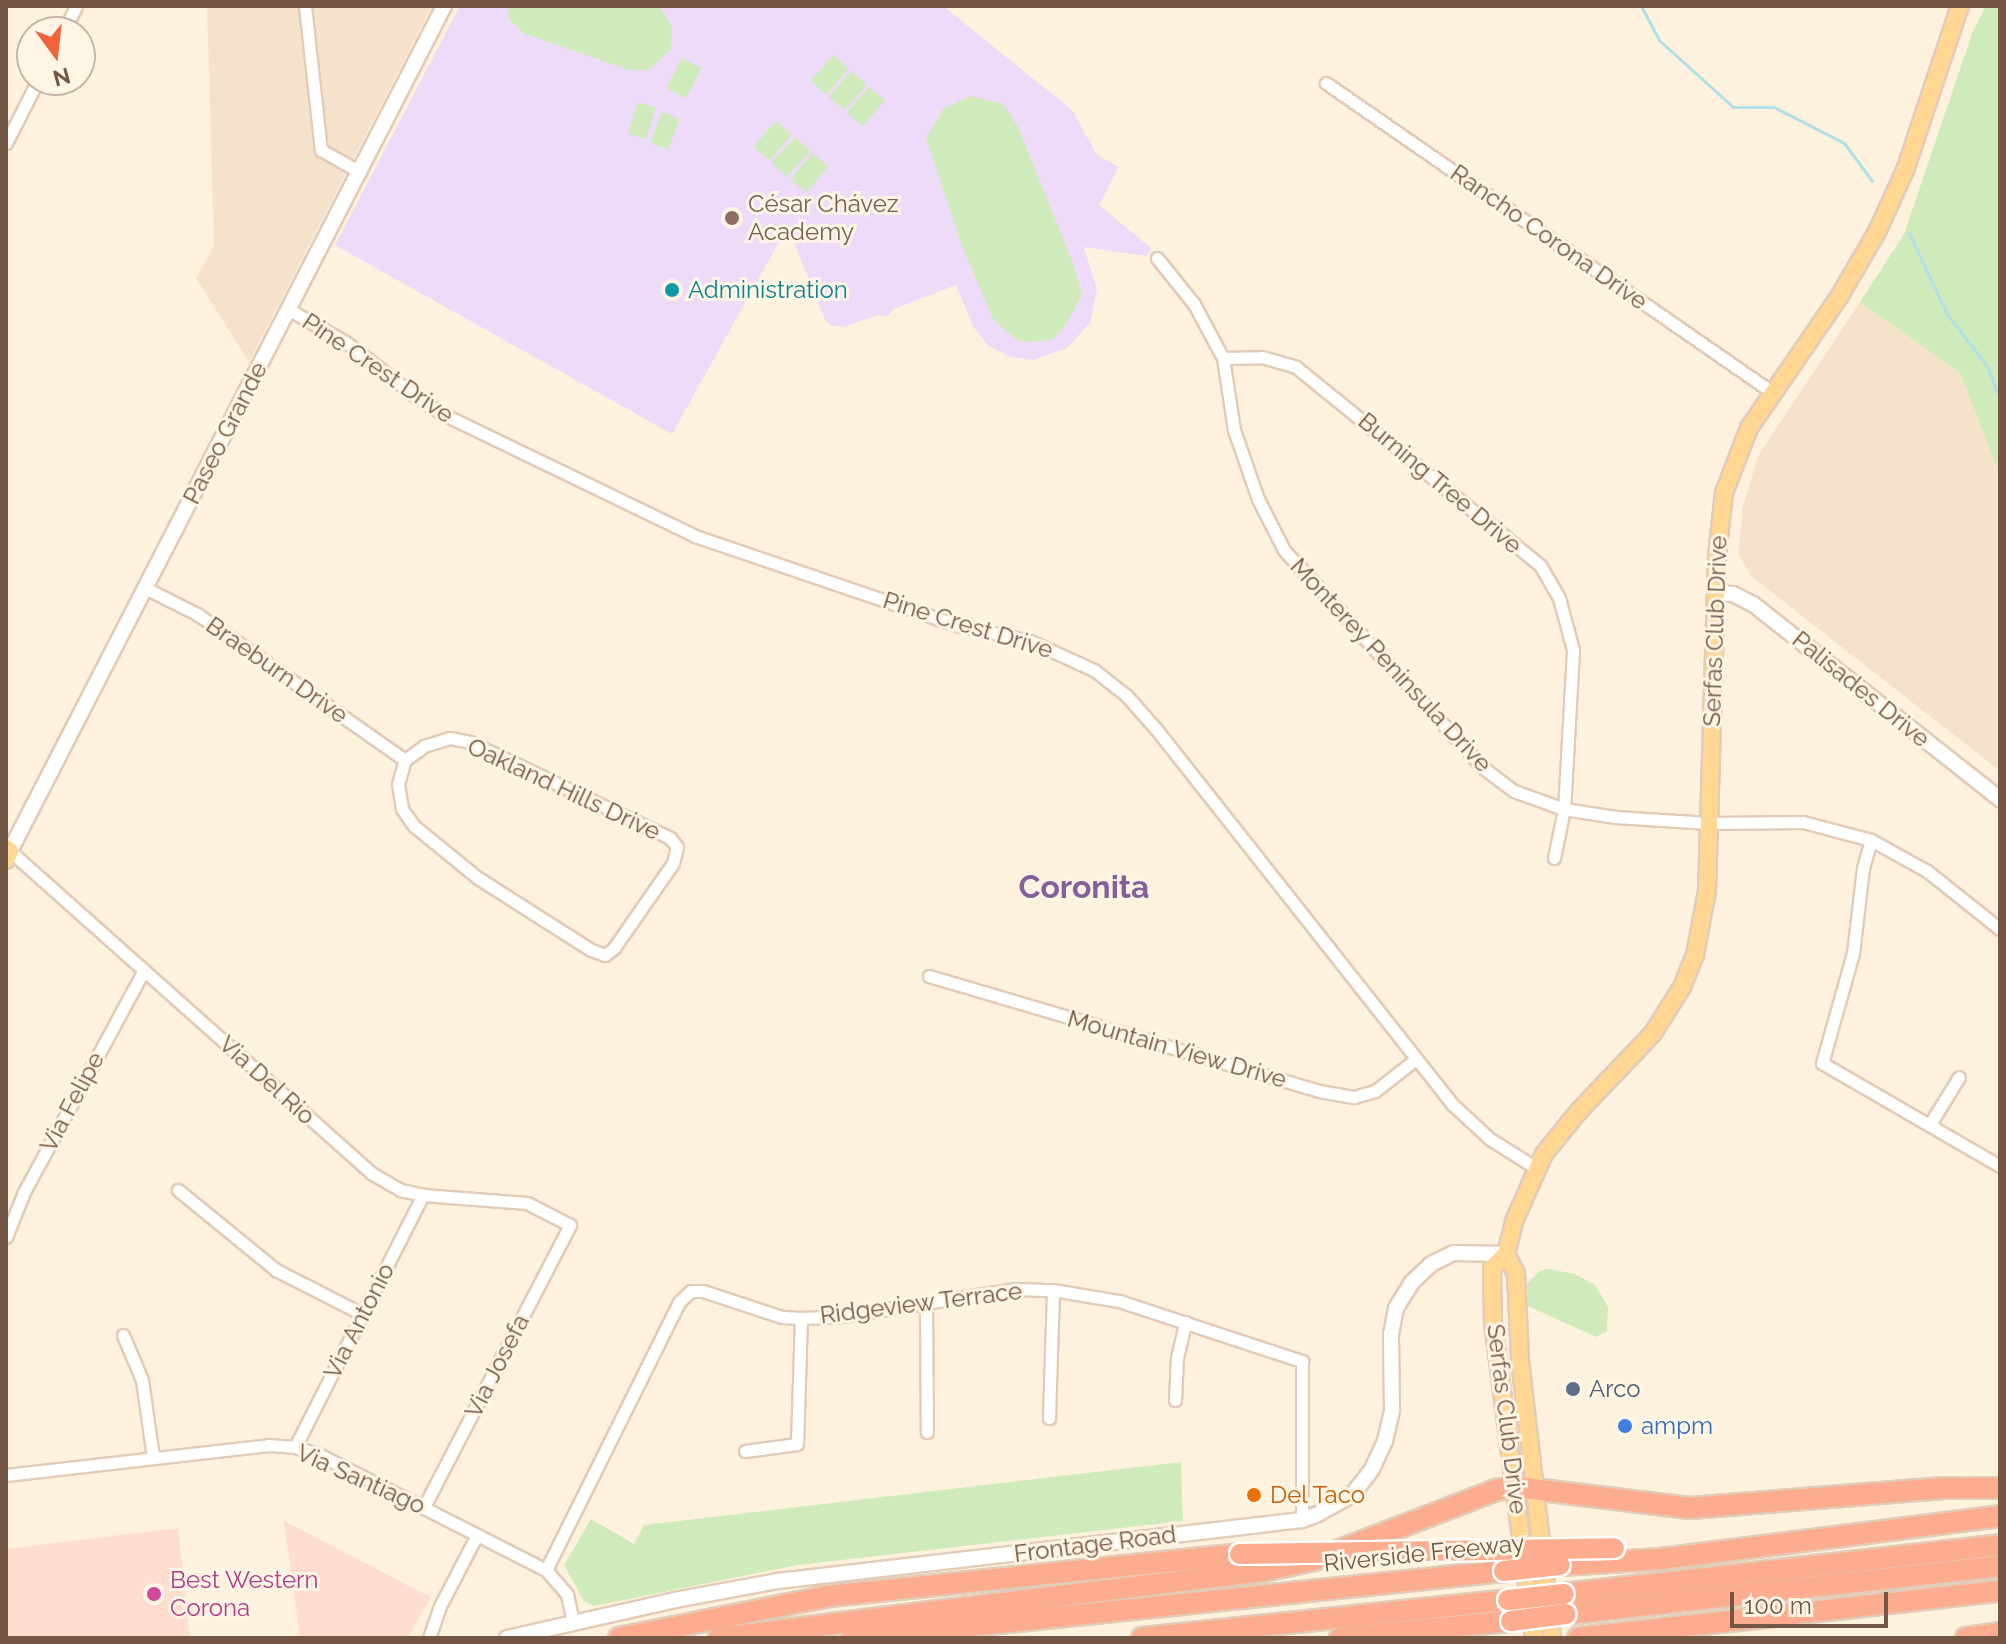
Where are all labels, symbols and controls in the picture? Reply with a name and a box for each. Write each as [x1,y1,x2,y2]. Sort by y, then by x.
north arrow [16,16,96,96]
text: N [50,63,73,92]
street label: Rancho Corona Drive [1445,158,1653,316]
place label: César Chávez Academy [748,190,899,246]
marker: César Chávez Academy [723,209,741,227]
place label: Administration [688,276,848,304]
marker: Administration [663,281,681,299]
street label: Pine Crest Drive [297,307,459,429]
street label: Paseo Grande [177,357,273,509]
street label: Burning Tree Drive [1352,406,1528,560]
street label: Serfas Club Drive [1697,535,1733,727]
street label: Monterey Peninsula Drive [1284,552,1498,778]
street label: Pine Crest Drive [880,586,1056,664]
street label: Braeburn Drive [201,610,353,730]
street label: Palisades Drive [1787,625,1935,753]
street label: Oakland Hills Drive [463,732,665,846]
district label: Coronita [1019,868,1149,906]
street label: Mountain View Drive [1063,1004,1291,1094]
street label: Via Del Rio [213,1029,321,1131]
street label: Via Felipe [34,1047,110,1157]
street label: Via Antonio [317,1258,401,1384]
street label: Ridgeview Terrace [818,1276,1024,1330]
street label: Via Josefa [459,1309,535,1423]
street label: Serfas Club Drive [1481,1322,1533,1516]
place label: Arco [1589,1375,1641,1403]
marker: Arco [1564,1380,1582,1398]
place label: ampm [1641,1412,1713,1440]
marker: ampm [1616,1417,1634,1435]
street label: Via Santiago [292,1438,430,1520]
place label: Del Taco [1270,1481,1366,1509]
marker: Del Taco [1245,1486,1263,1504]
street label: Frontage Road [1012,1520,1178,1568]
street label: Riverside Freeway [1322,1528,1526,1578]
place label: Best Western Corona [170,1566,319,1622]
scale bar [1734,1576,1892,1626]
marker: Best Western Corona [145,1585,163,1603]
text: 100 m [1744,1591,1812,1620]

